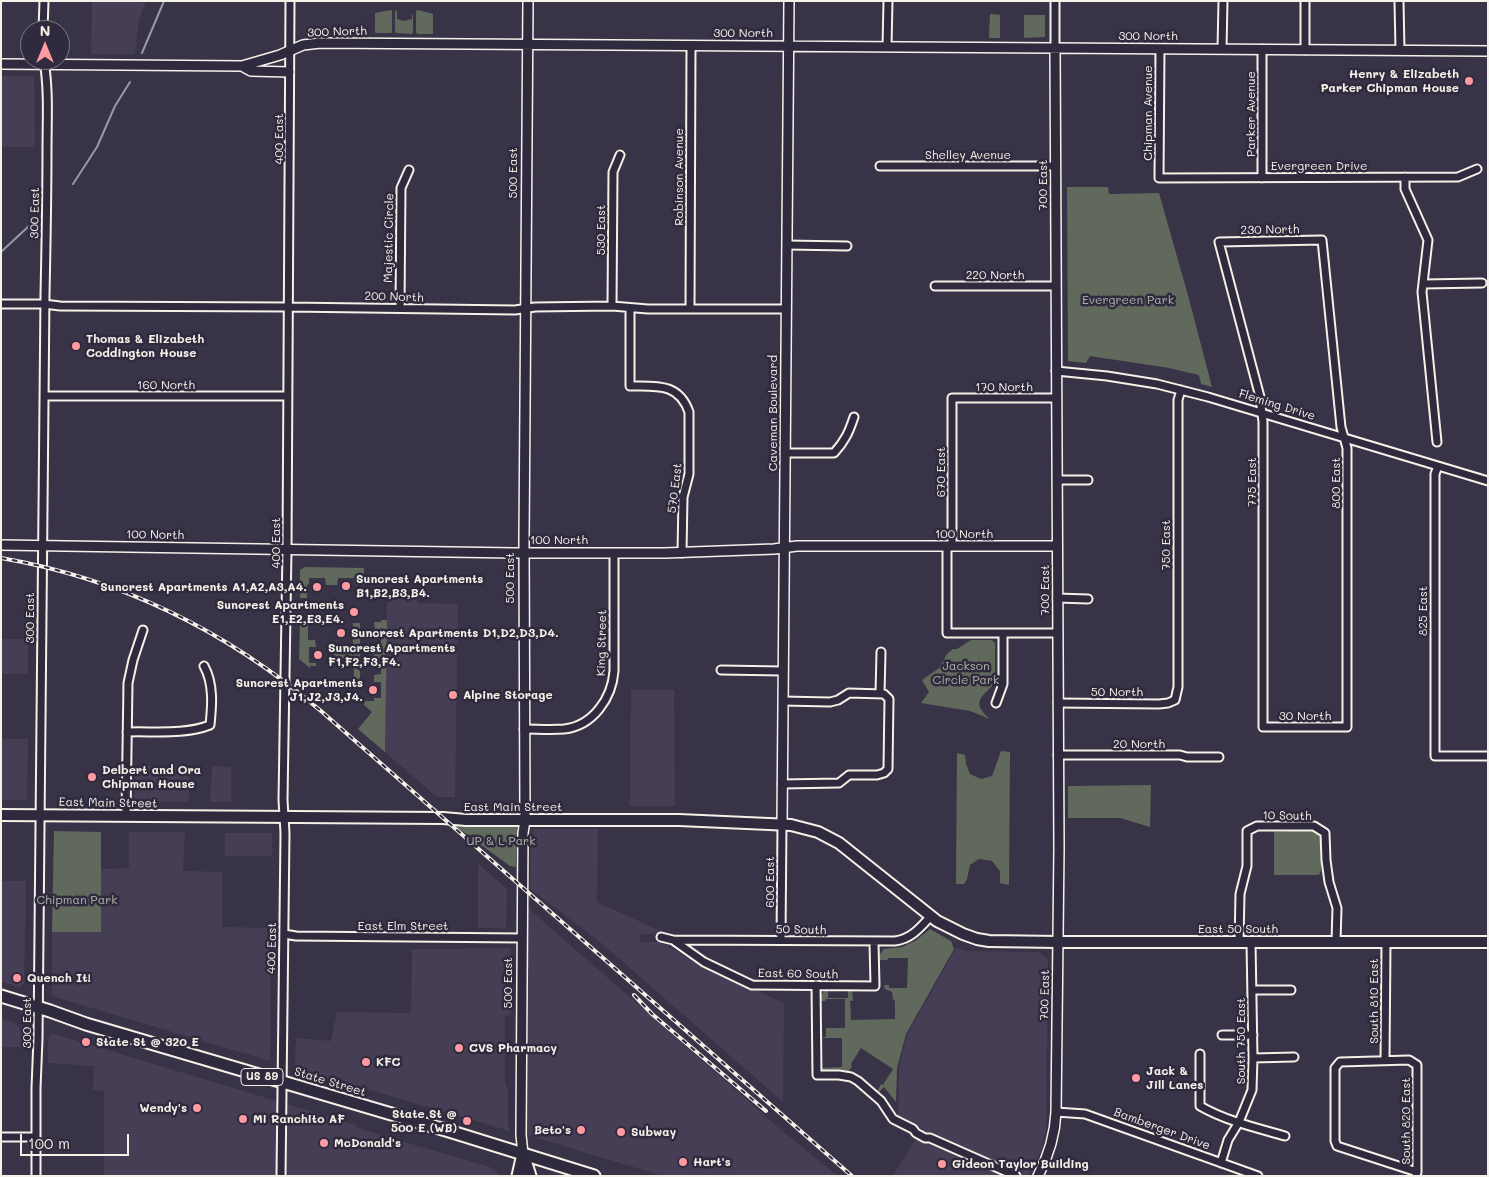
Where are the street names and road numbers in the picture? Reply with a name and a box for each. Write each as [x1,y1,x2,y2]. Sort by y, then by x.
street label: 300 North [307,24,367,40]
street label: 300 North [713,26,773,40]
street label: 300 North [1118,29,1178,43]
street label: Chipman Avenue [1141,65,1155,161]
street label: Parker Avenue [1244,71,1258,157]
street label: 400 East [272,113,286,165]
street label: Robinson Avenue [672,128,686,226]
street label: 500 East [506,147,520,199]
street label: Shelley Avenue [925,148,1011,162]
street label: Evergreen Drive [1271,159,1367,173]
street label: 700 East [1036,160,1050,210]
street label: 300 East [27,187,43,239]
street label: Majestic Circle [381,193,397,283]
street label: 530 East [594,205,608,255]
street label: 230 North [1240,222,1300,238]
street label: 220 North [966,268,1024,282]
street label: 200 North [364,289,424,305]
street label: Caveman Boulevard [766,355,780,471]
street label: 160 North [137,378,195,392]
street label: 170 North [975,380,1033,394]
street label: Fleming Drive [1237,386,1317,424]
street label: 670 East [934,447,948,497]
street label: 775 East [1245,457,1259,507]
street label: 800 East [1329,457,1343,509]
street label: 570 East [665,462,685,514]
street label: 400 East [269,517,283,569]
street label: 750 East [1159,520,1173,570]
street label: 100 North [126,527,184,543]
street label: 100 North [935,527,993,541]
street label: 100 North [530,533,588,547]
street label: 500 East [503,552,517,604]
street label: 700 East [1038,565,1052,615]
street label: 825 East [1416,586,1430,636]
street label: 300 East [23,592,37,644]
street label: King Street [594,610,610,676]
street label: 50 North [1091,685,1143,699]
street label: 30 North [1279,709,1331,723]
street label: 20 North [1113,737,1165,751]
street label: East Main Street [59,795,157,811]
street label: East Main Street [464,800,562,814]
street label: 10 South [1262,808,1312,824]
street label: 600 East [763,856,777,908]
street label: East Elm Street [358,919,448,933]
street label: 400 East [264,922,280,974]
street label: 50 South [776,922,826,938]
street label: East 50 South [1198,922,1278,936]
street label: 500 East [501,957,515,1009]
street label: South 810 East [1367,958,1381,1044]
street label: East 60 South [758,966,838,982]
street label: 700 East [1037,969,1053,1021]
street label: 300 East [20,997,34,1049]
street label: South 750 East [1234,998,1248,1084]
street label: State Street [292,1064,368,1100]
road number: US 89 [241,1068,283,1086]
street label: South 820 East [1399,1078,1413,1164]
street label: Bamberger Drive [1112,1105,1212,1153]

